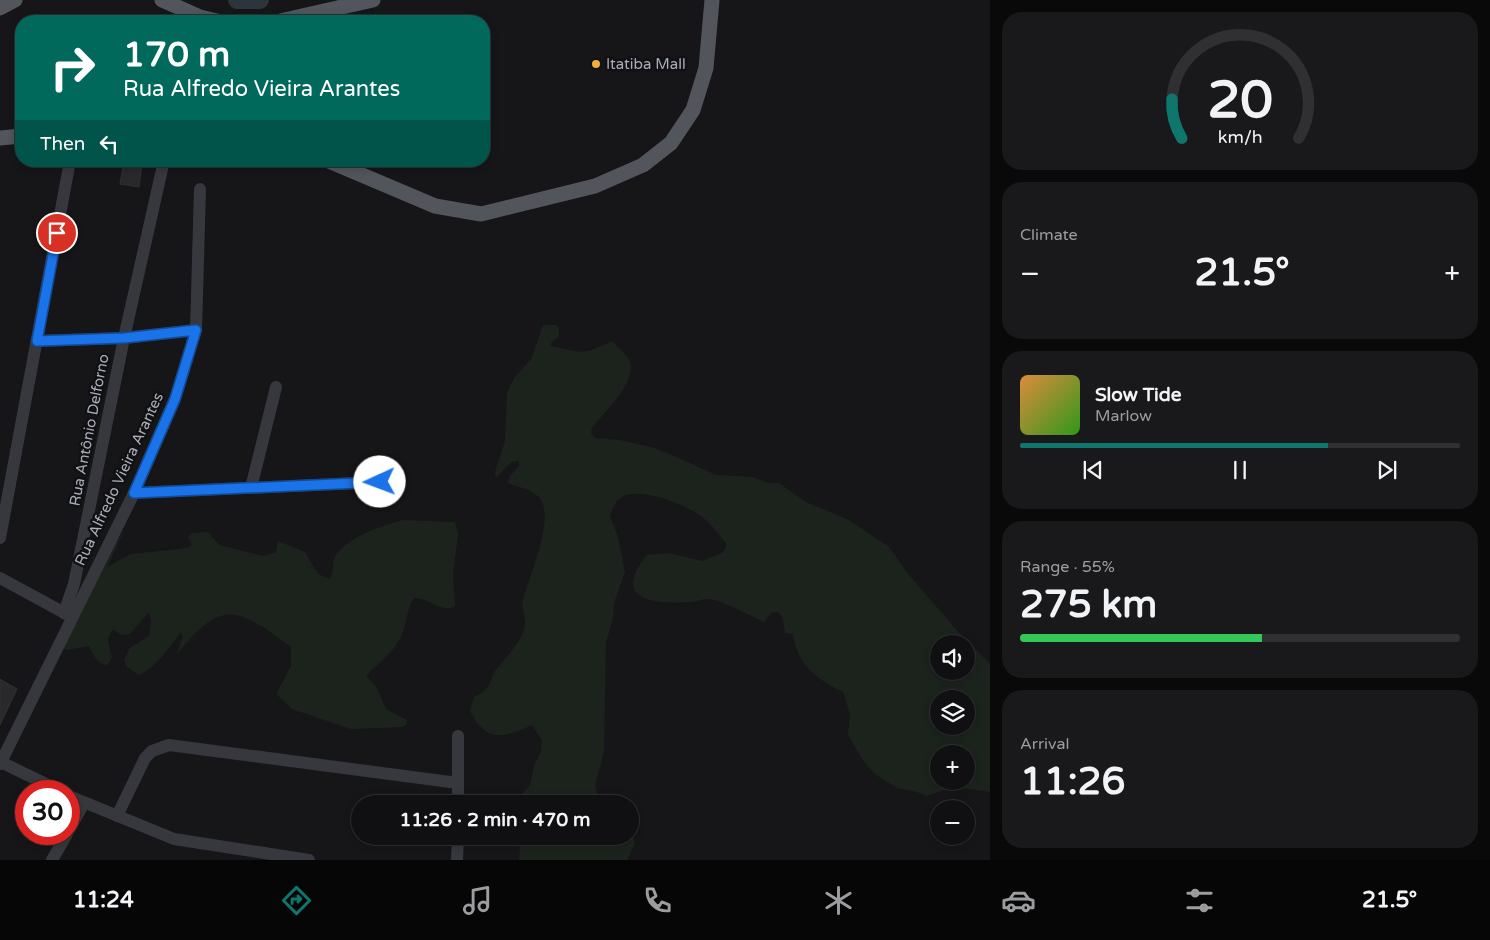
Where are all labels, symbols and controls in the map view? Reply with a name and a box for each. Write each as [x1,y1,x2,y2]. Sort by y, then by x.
text: 170 m [123,34,230,76]
icon: right [40,35,105,100]
place label: Itatiba Mall [606,55,686,73]
marker: Itatiba Mall [590,58,602,70]
text: 20 [1207,69,1273,132]
text: Rua Alfredo Vieira Arantes [123,76,400,102]
text: km/h [1218,127,1262,148]
icon: left [95,130,123,158]
text: Then [40,133,85,155]
pin [36,212,78,254]
icon: arrive [43,219,71,247]
text: Climate [1020,225,1078,245]
text: 21.5° [1195,250,1290,296]
text: − [1020,257,1040,291]
text: + [1444,257,1460,291]
street label: Rua Antônio Delforno [65,352,113,508]
text: Slow Tide [1095,384,1182,406]
street label: Rua Alfredo Vieira Arantes [71,390,167,568]
text: Marlow [1095,406,1152,426]
position arrow [353,455,405,507]
icon: previous [1079,456,1107,484]
icon: pause [1226,456,1254,484]
icon: next [1373,456,1401,484]
text: Range · 55% [1020,557,1115,577]
text: 275 km [1020,582,1157,628]
map controls [930,635,975,845]
button: sound [930,635,975,680]
button: layers [930,690,975,735]
text: Arrival [1020,734,1069,754]
button: + [930,745,975,790]
text: 11:26 [1020,759,1125,805]
speed limit sign: 30 [15,780,80,845]
button: − [930,800,975,845]
text: 11:26 · 2 min · 470 m [399,809,591,831]
icon: directions [279,883,314,918]
icon: music [460,883,495,918]
icon: phone [640,883,675,918]
icon: climate [821,883,856,918]
icon: car [1001,883,1036,918]
icon: filters [1182,883,1217,918]
text: 11:24 [73,887,134,913]
text: 21.5° [1362,887,1417,913]

